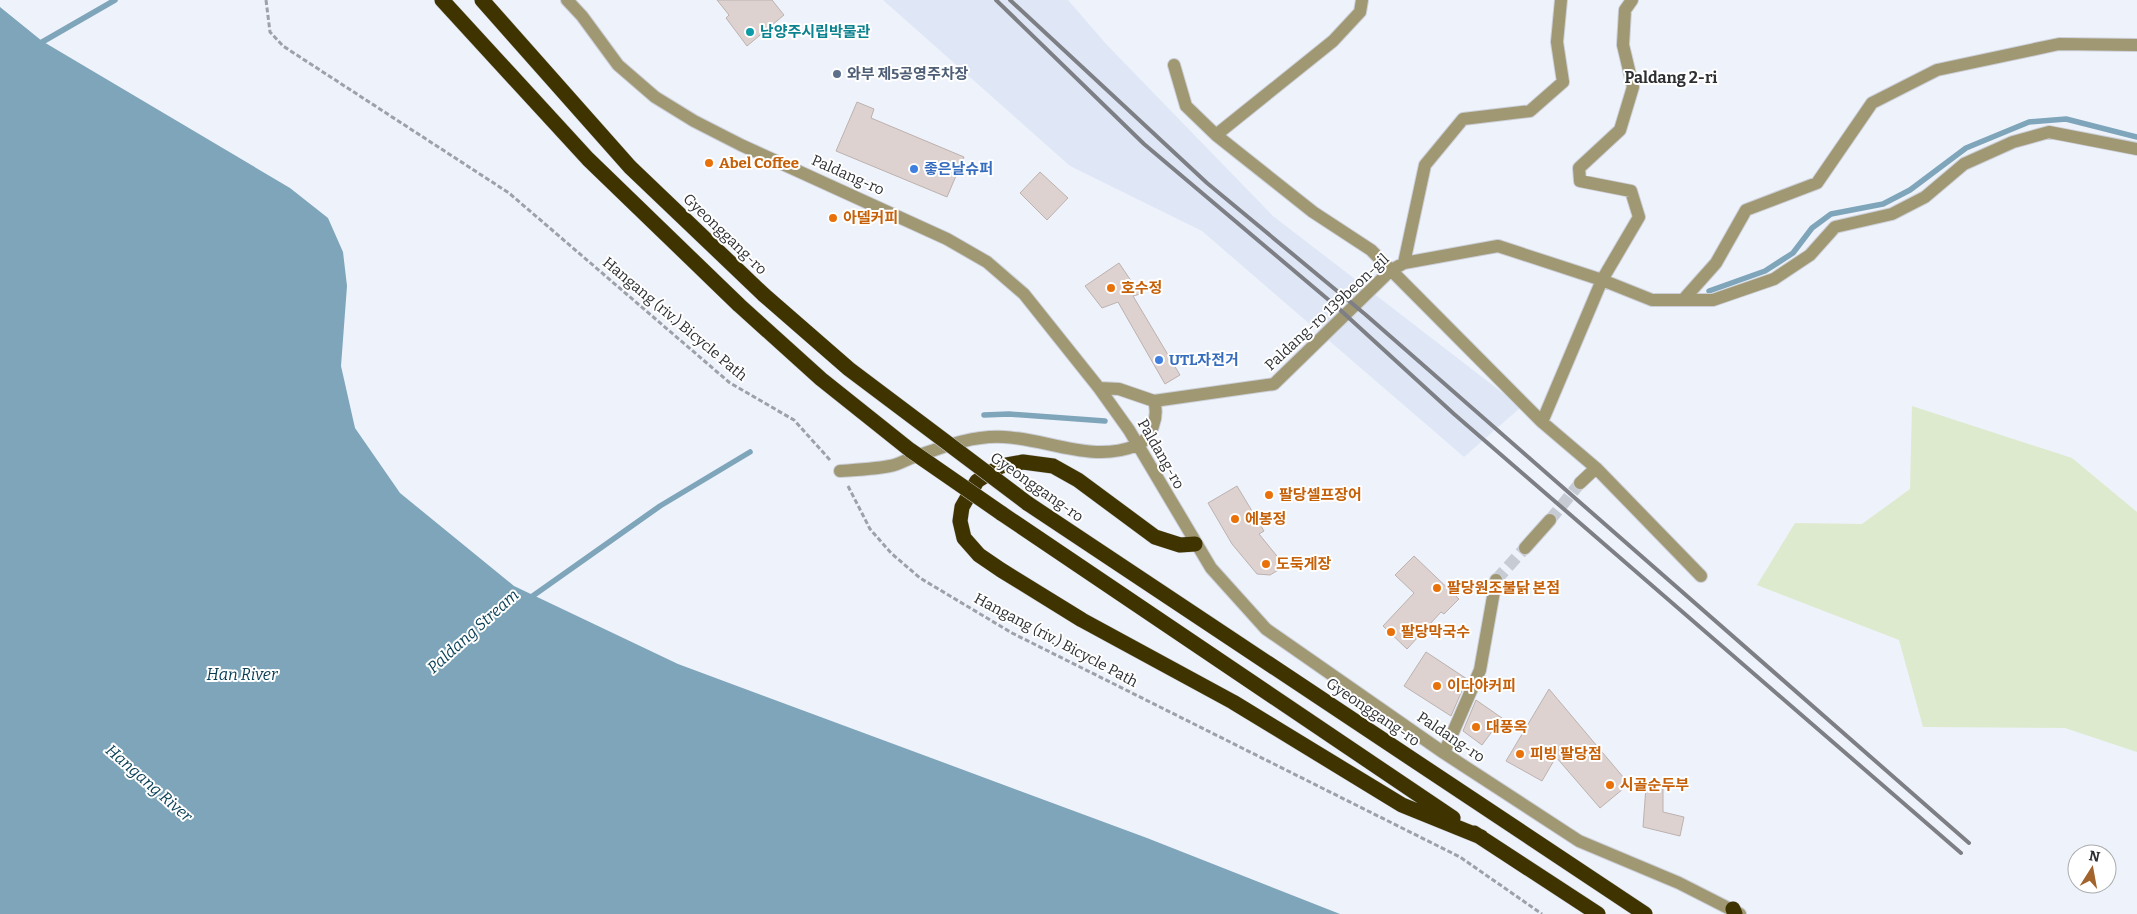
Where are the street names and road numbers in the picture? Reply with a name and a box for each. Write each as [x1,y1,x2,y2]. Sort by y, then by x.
street label: Paldang-ro [809,151,887,199]
street label: Gyeonggang-ro [679,190,771,278]
street label: Paldang-ro 139beon-gil [1261,250,1393,374]
street label: Hangang (riv.) Bicycle Path [599,253,751,385]
street label: Paldang-ro [1134,416,1188,492]
street label: Gyeonggang-ro [987,448,1087,526]
street label: Hangang (riv.) Bicycle Path [971,589,1142,691]
street label: Gyeonggang-ro [1323,674,1423,750]
street label: Paldang-ro [1414,708,1488,766]

